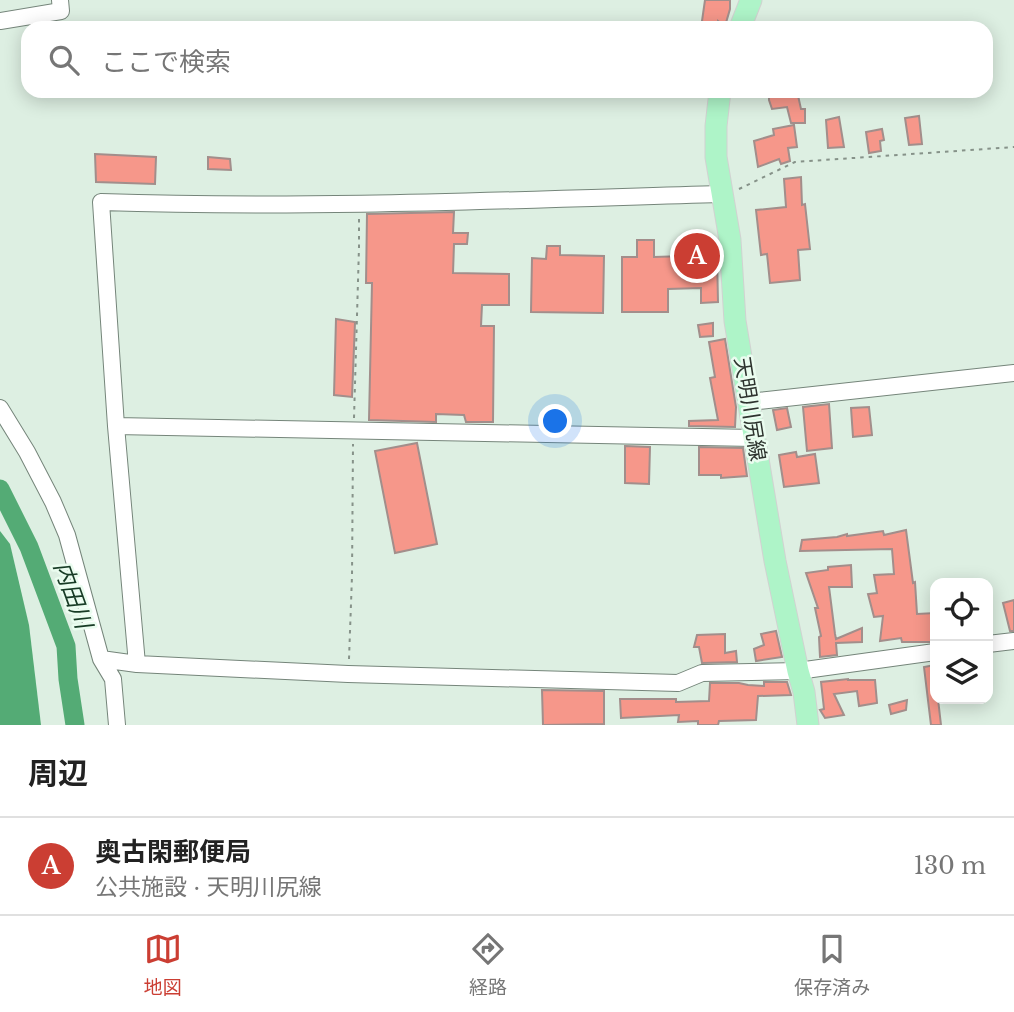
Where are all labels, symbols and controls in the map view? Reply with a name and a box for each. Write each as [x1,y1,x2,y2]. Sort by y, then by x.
search box [21,21,993,98]
icon: search [45,41,83,79]
text: ここで検索 [101,46,231,78]
pin: A [674,230,720,282]
street label: 天明川尻線 [729,355,771,463]
your location [538,404,572,438]
water label: 内田川 [48,558,99,635]
map controls [930,578,993,704]
button: locate [930,578,993,641]
button: layers [930,641,993,704]
text: 周辺 [28,755,88,792]
text: 奥古閑郵便局 [95,836,251,868]
text: A [42,852,60,880]
text: 130 m [914,852,986,880]
text: 公共施設 · 天明川尻線 [95,873,322,901]
tab: 地図 [144,930,182,999]
tab: 経路 [469,930,507,999]
tab: 保存済み [794,930,870,999]

